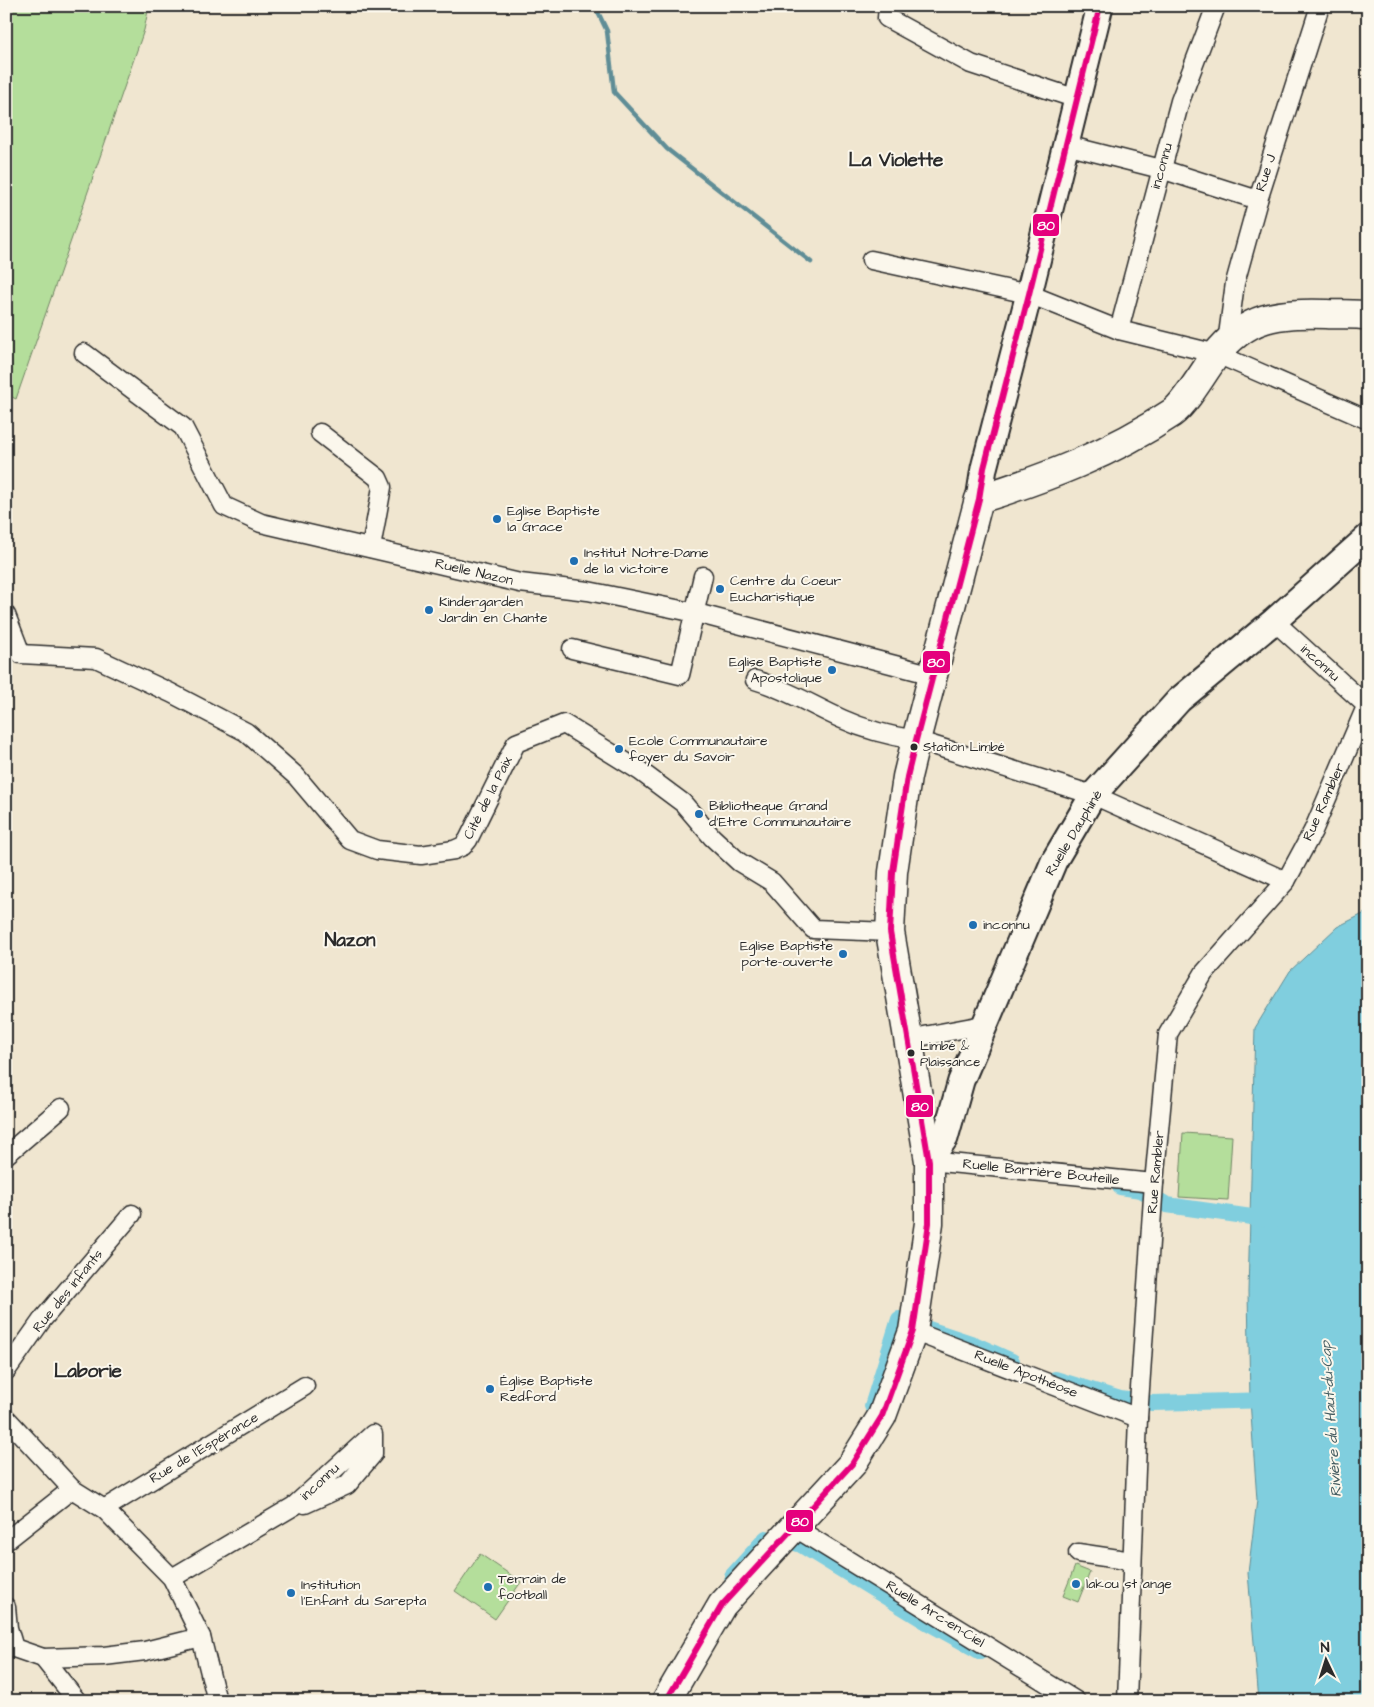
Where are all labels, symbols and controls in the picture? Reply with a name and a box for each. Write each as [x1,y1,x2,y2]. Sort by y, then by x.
street label: inconnu [1146,141,1178,191]
district label: La Violette [849,147,944,174]
street label: Rue J [1251,151,1282,194]
line badge: 80 [1032,213,1060,237]
text: 80 [1037,216,1055,236]
place label: Eglise Baptiste la Grace [507,501,600,537]
marker: Eglise Baptiste la Grace [491,513,503,525]
place label: Institut Notre-Dame de la victoire [584,543,709,579]
street label: Ruelle Nazon [433,553,515,591]
marker: Institut Notre-Dame de la victoire [568,555,580,567]
place label: Centre du Coeur Eucharistique [730,571,841,607]
marker: Centre du Coeur Eucharistique [714,583,726,595]
place label: Kindergarden Jardin en Chante [439,592,548,628]
marker: Kindergarden Jardin en Chante [423,604,435,616]
street label: inconnu [1296,640,1344,686]
line badge: 80 [922,650,951,674]
place label: Eglise Baptiste Apostolique [729,652,822,688]
text: 80 [927,653,945,673]
marker: Eglise Baptiste Apostolique [826,664,838,676]
place label: Ecole Communautaire foyer du Savoir [629,731,768,767]
place label: Station Limbé [923,738,1005,756]
marker: Station Limbé [909,742,919,752]
marker: Ecole Communautaire foyer du Savoir [613,743,625,755]
street label: Cité de la Paix [458,753,518,843]
street label: Rue Rambler [1298,759,1350,844]
street label: Ruelle Dauphiné [1040,786,1108,880]
place label: Bibliotheque Grand d'Etre Communautaire [709,796,852,832]
marker: Bibliotheque Grand d'Etre Communautaire [693,808,705,820]
place label: inconnu [983,915,1030,935]
marker: inconnu [967,919,979,931]
district label: Nazon [324,927,376,954]
place label: Eglise Baptiste porte-ouverte [740,936,833,972]
marker: Eglise Baptiste porte-ouverte [837,948,849,960]
place label: Limbé & Plaissance [920,1037,980,1071]
marker: Limbé & Plaissance [906,1048,916,1058]
line badge: 80 [905,1094,934,1118]
text: 80 [911,1097,929,1117]
street label: Rue Rambler [1142,1129,1170,1215]
street label: Ruelle Barrière Bouteille [962,1154,1121,1190]
street label: Rue des infants [28,1245,108,1337]
water label: Rivière du Haut-du-Cap [1315,1339,1347,1498]
street label: Ruelle Apothéose [971,1345,1081,1403]
district label: Laborie [54,1358,123,1385]
place label: Église Baptiste Redford [500,1371,593,1407]
marker: Église Baptiste Redford [484,1383,496,1395]
street label: Rue de l’Espérance [146,1407,263,1489]
street label: inconnu [296,1459,344,1505]
line badge: 80 [785,1509,814,1533]
text: 80 [791,1512,809,1532]
place label: Terrain de football [498,1569,567,1605]
place label: lakou st ange [1086,1574,1172,1594]
place label: Institution l'Enfant du Sarepta [301,1575,426,1611]
street label: Ruelle Arc-en-Ciel [882,1576,988,1652]
marker: lakou st ange [1070,1578,1082,1590]
marker: Terrain de football [482,1581,494,1593]
marker: Institution l'Enfant du Sarepta [285,1587,297,1599]
north arrow [1302,1634,1352,1684]
text: N [1320,1638,1330,1658]

